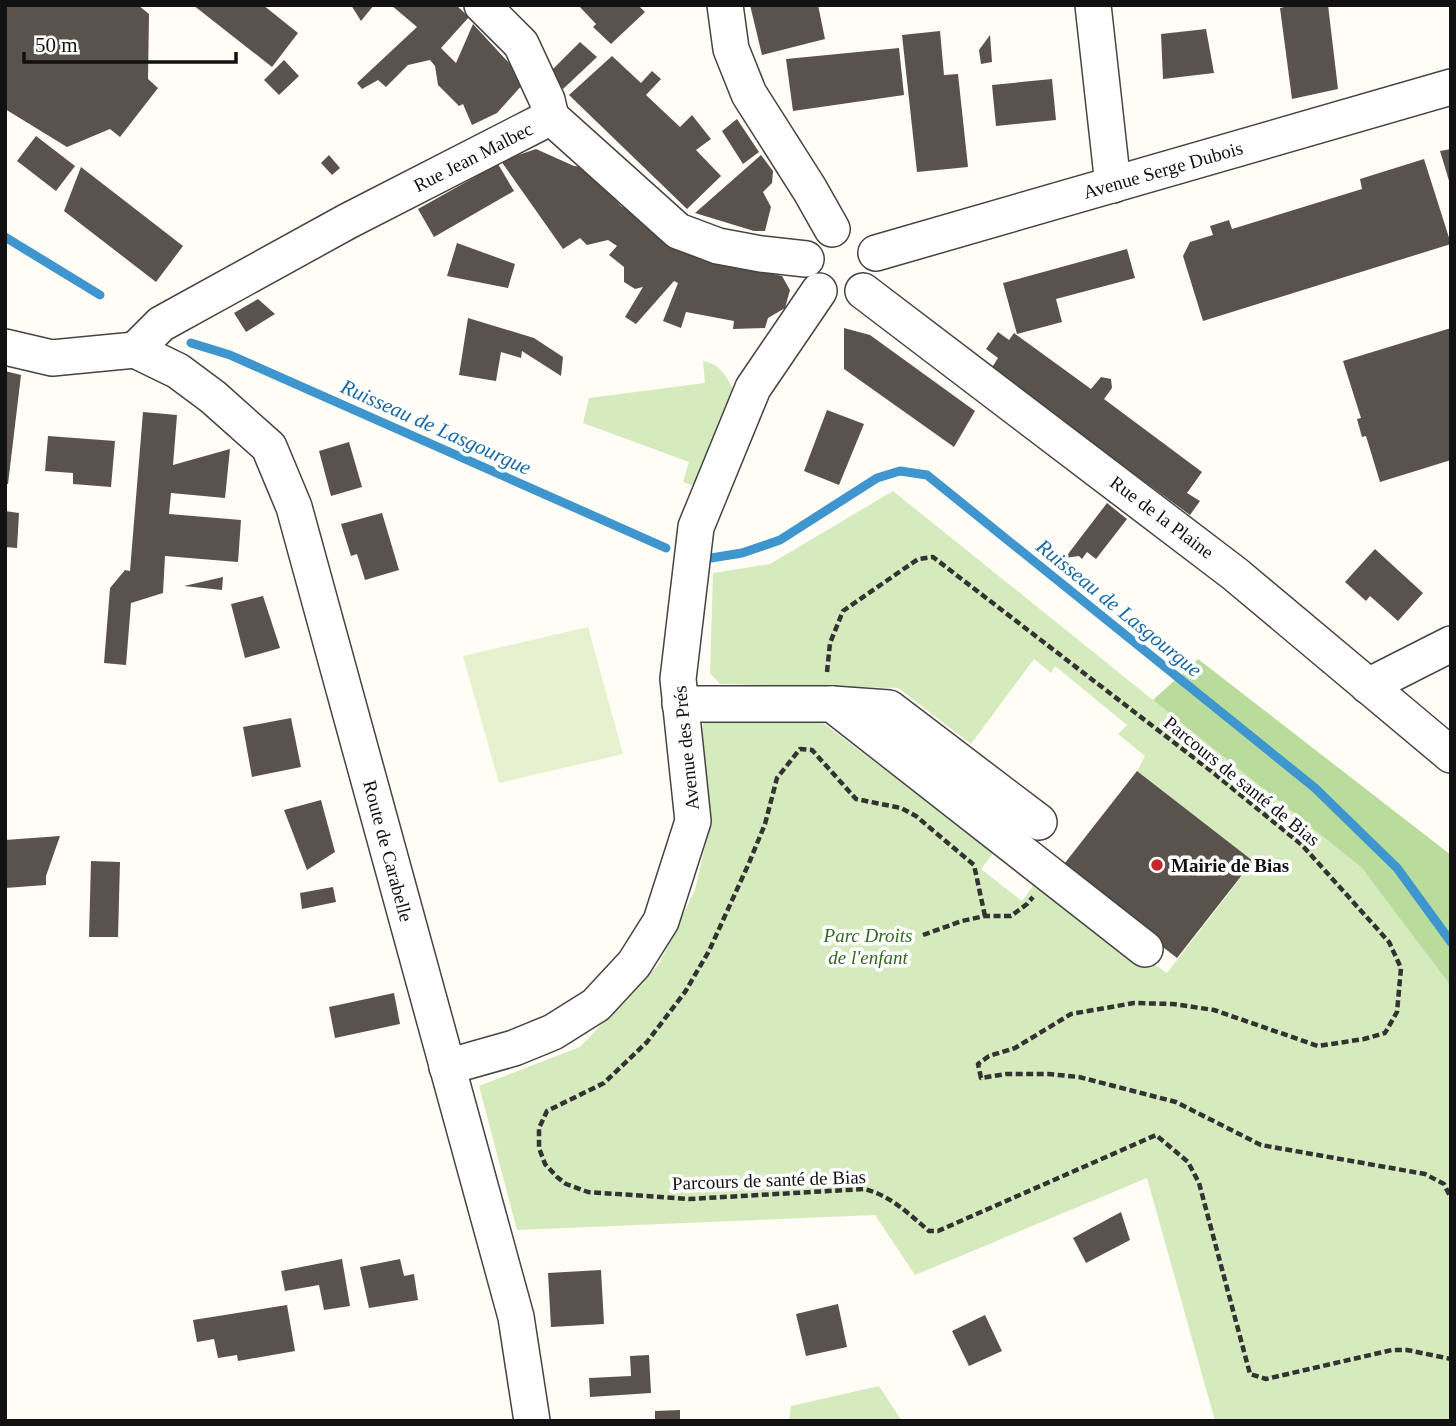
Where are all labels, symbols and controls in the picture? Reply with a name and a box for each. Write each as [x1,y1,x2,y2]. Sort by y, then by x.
scale bar [24,21,236,65]
text: 50 m [35,33,78,57]
street label: Rue Jean Malbec [410,118,536,196]
street label: Avenue Serge Dubois [1081,137,1245,203]
water label: Ruisseau de Lasgourgue [336,374,535,480]
street label: Rue de la Plaine [1106,471,1218,563]
water label: Ruisseau de Lasgourgue [1031,533,1206,682]
street label: Avenue des Prés [669,685,703,811]
street label: Parcours de santé de Bias [1160,712,1324,850]
street label: Route de Carabelle [359,778,417,924]
place label: Mairie de Bias [1171,855,1289,876]
marker: Mairie de Bias [1149,857,1165,873]
park label: Parc Droits de l'enfant [823,925,912,968]
street label: Parcours de santé de Bias [672,1166,866,1194]

